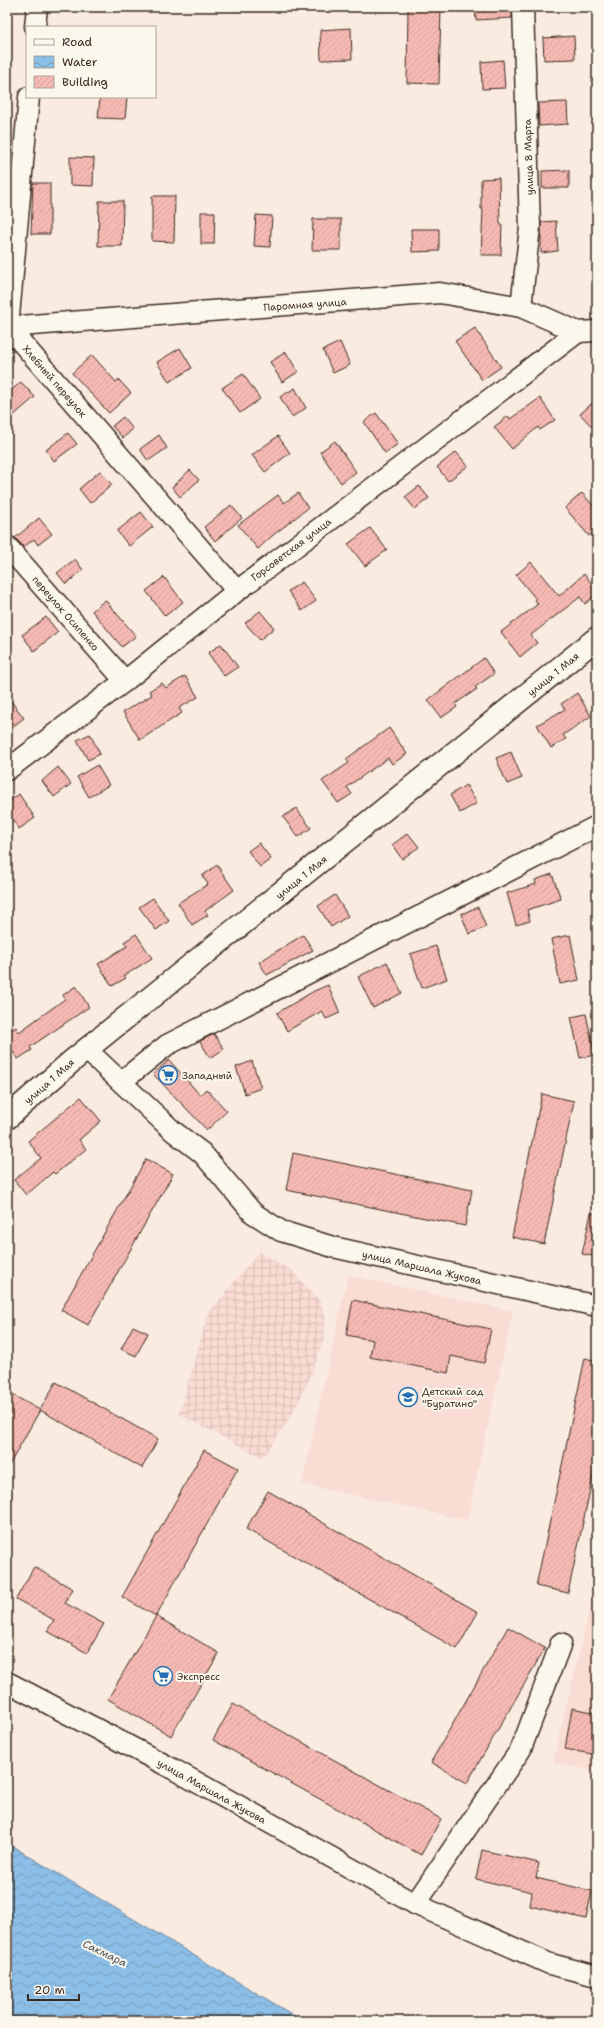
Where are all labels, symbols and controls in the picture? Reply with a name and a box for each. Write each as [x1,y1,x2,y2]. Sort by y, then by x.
legend [26,26,156,98]
text: Road [62,34,93,50]
text: Water [62,54,98,70]
text: Building [62,74,108,90]
street label: улица 8 Марта [521,118,536,195]
street label: Паромная улица [263,295,348,314]
street label: Хлебный переулок [20,342,90,421]
street label: Горсоветская улица [249,514,335,584]
street label: переулок Осипенко [29,573,102,654]
street label: улица 1 Мая [525,650,582,699]
street label: улица 1 Мая [273,853,330,902]
street label: улица 1 Мая [21,1056,77,1107]
supermarket icon: Западный [157,1064,179,1086]
place label: Западный [182,1069,233,1082]
street label: улица Маршала Жукова [361,1247,484,1288]
place label: Детский сад "Буратино" [422,1385,484,1410]
school or university icon: Детский сад "Буратино" [397,1386,419,1408]
supermarket icon: Экспресс [152,1665,174,1687]
place label: Экспресс [177,1670,220,1683]
street label: улица Маршала Жукова [155,1756,269,1827]
water label: Сакмара [80,1936,130,1971]
scale bar [28,1976,79,2002]
text: 20 m [34,1982,65,1998]

